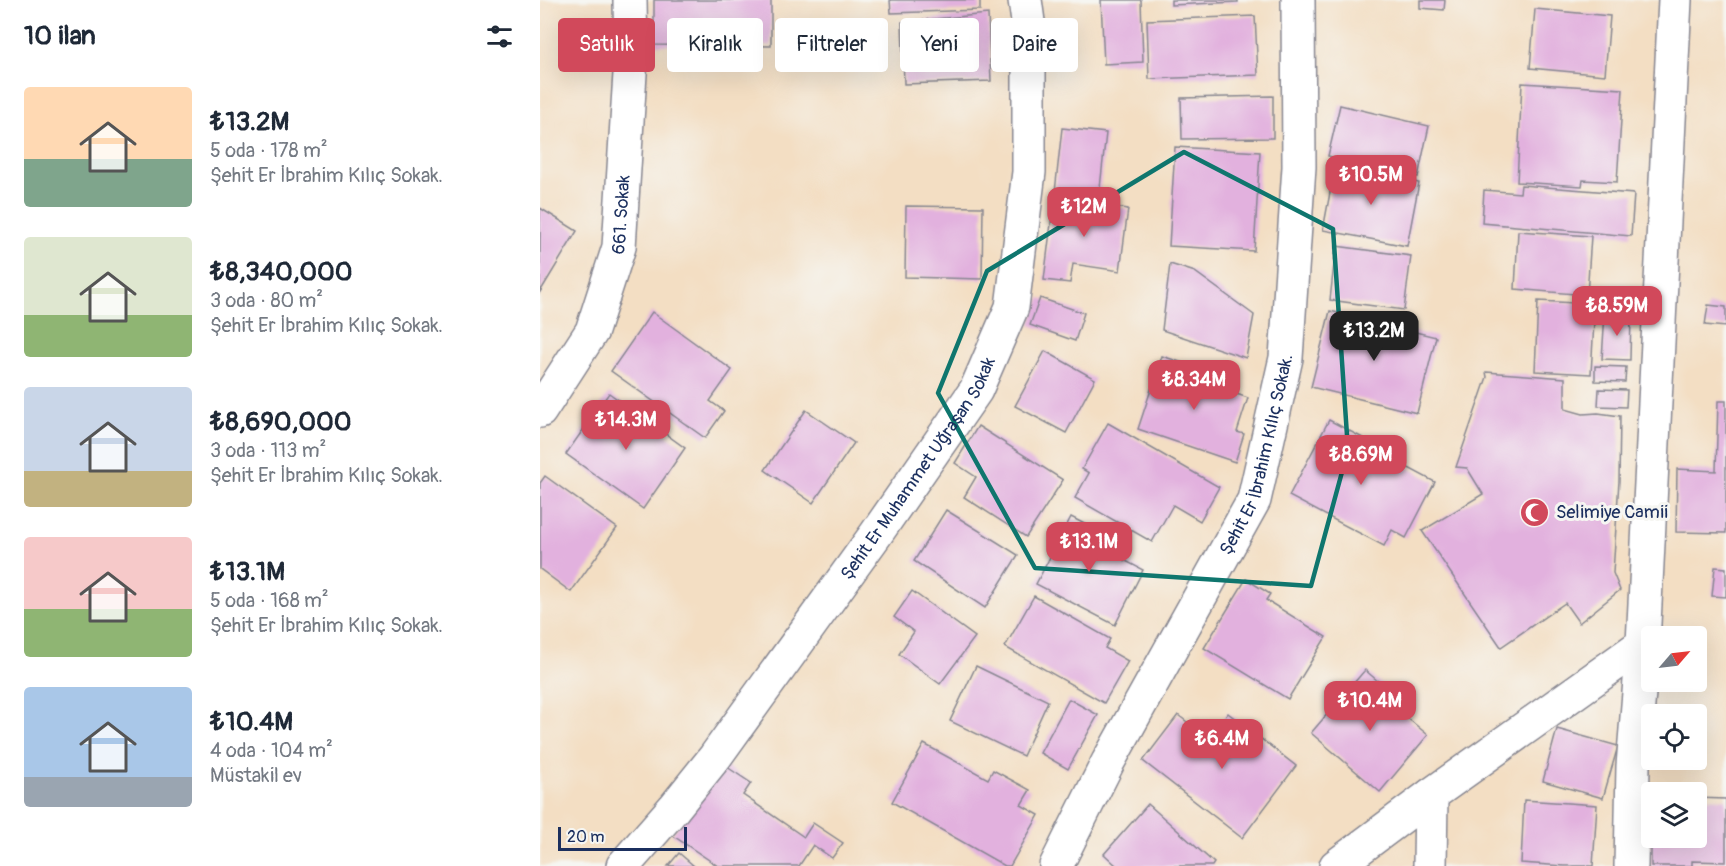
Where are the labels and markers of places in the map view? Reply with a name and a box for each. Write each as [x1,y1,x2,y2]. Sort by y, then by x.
pin: ₺10.5M [1322,155,1420,206]
pin: ₺12M [1048,187,1120,238]
pin: ₺8.59M [1568,286,1666,337]
pin: ₺13.2M [1325,311,1423,362]
pin: ₺8.34M [1145,360,1243,411]
pin: ₺14.3M [577,400,675,451]
pin: ₺8.69M [1312,435,1410,486]
mosque icon: Selimiye Camii [1519,496,1551,528]
place label: Selimiye Camii [1556,501,1668,524]
pin: ₺13.1M [1040,522,1138,573]
pin: ₺10.4M [1321,681,1419,732]
pin: ₺6.4M [1180,719,1264,770]

